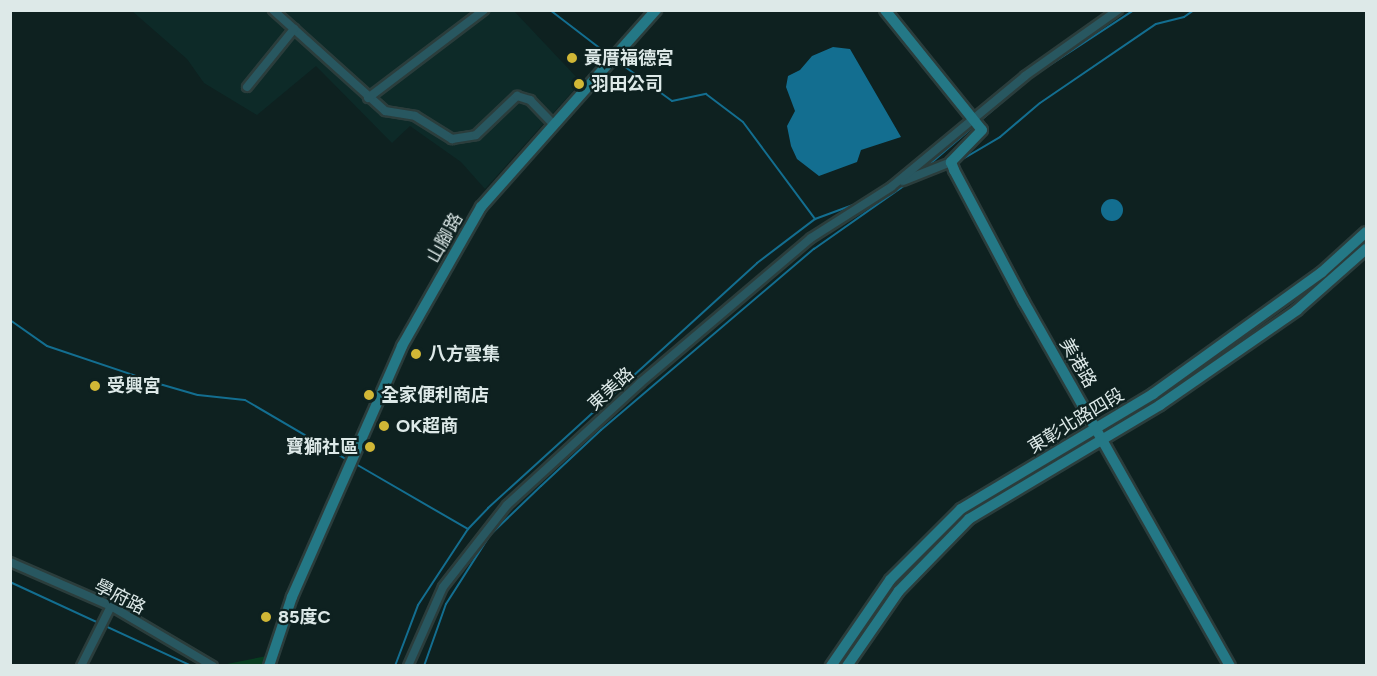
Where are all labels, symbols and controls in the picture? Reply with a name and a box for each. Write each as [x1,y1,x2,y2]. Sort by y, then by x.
place label: 黃厝福德宮 [584,47,674,69]
marker: 黃厝福德宮 [565,51,579,65]
place label: 羽田公司 [591,73,663,95]
marker: 羽田公司 [572,77,586,91]
street label: 山腳路 [422,209,468,267]
street label: 美港路 [1055,334,1101,392]
place label: 八方雲集 [428,343,500,365]
marker: 八方雲集 [409,347,423,361]
street label: 東美路 [584,363,638,415]
place label: 受興宮 [107,375,161,397]
marker: 受興宮 [88,379,102,393]
place label: 全家便利商店 [381,384,489,406]
street label: 東彰北路四段 [1024,384,1128,458]
marker: 全家便利商店 [362,388,376,402]
place label: OK超商 [396,415,458,437]
marker: OK超商 [377,419,391,433]
place label: 寶獅社區 [286,436,358,458]
marker: 寶獅社區 [363,440,377,454]
street label: 學府路 [91,575,149,619]
place label: 85度C [278,606,331,628]
marker: 85度C [259,610,273,624]

